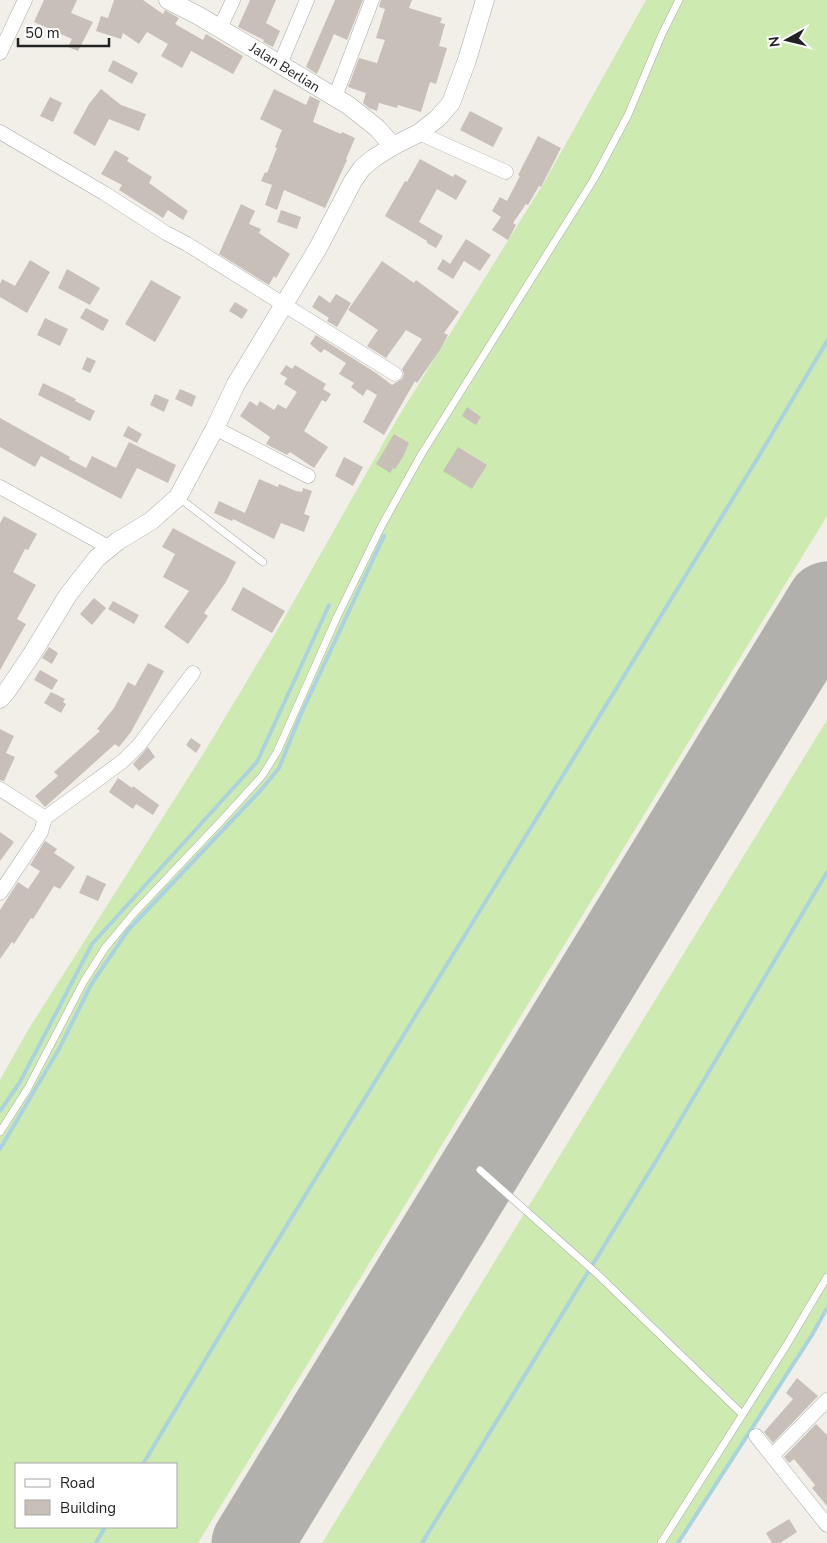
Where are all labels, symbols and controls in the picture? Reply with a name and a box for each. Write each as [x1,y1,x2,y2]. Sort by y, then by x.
scale bar [18,15,109,47]
north arrow [762,15,812,65]
text: 50 m [25,23,60,43]
text: N [764,35,785,48]
street label: Jalan Berlian [245,38,324,97]
legend [15,1463,178,1528]
text: Road [60,1473,95,1493]
text: Building [60,1498,116,1518]

